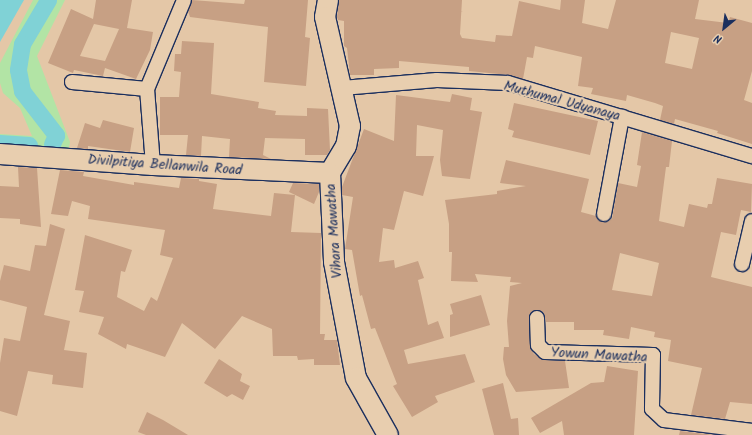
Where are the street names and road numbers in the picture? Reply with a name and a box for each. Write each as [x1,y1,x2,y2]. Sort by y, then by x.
street label: Muthumal Udyanaya [502,77,622,125]
street label: Divilpitiya Bellanwila Road [87,151,243,179]
street label: Vihara Mawatha [322,183,346,279]
street label: Yowun Mawatha [550,344,648,366]

